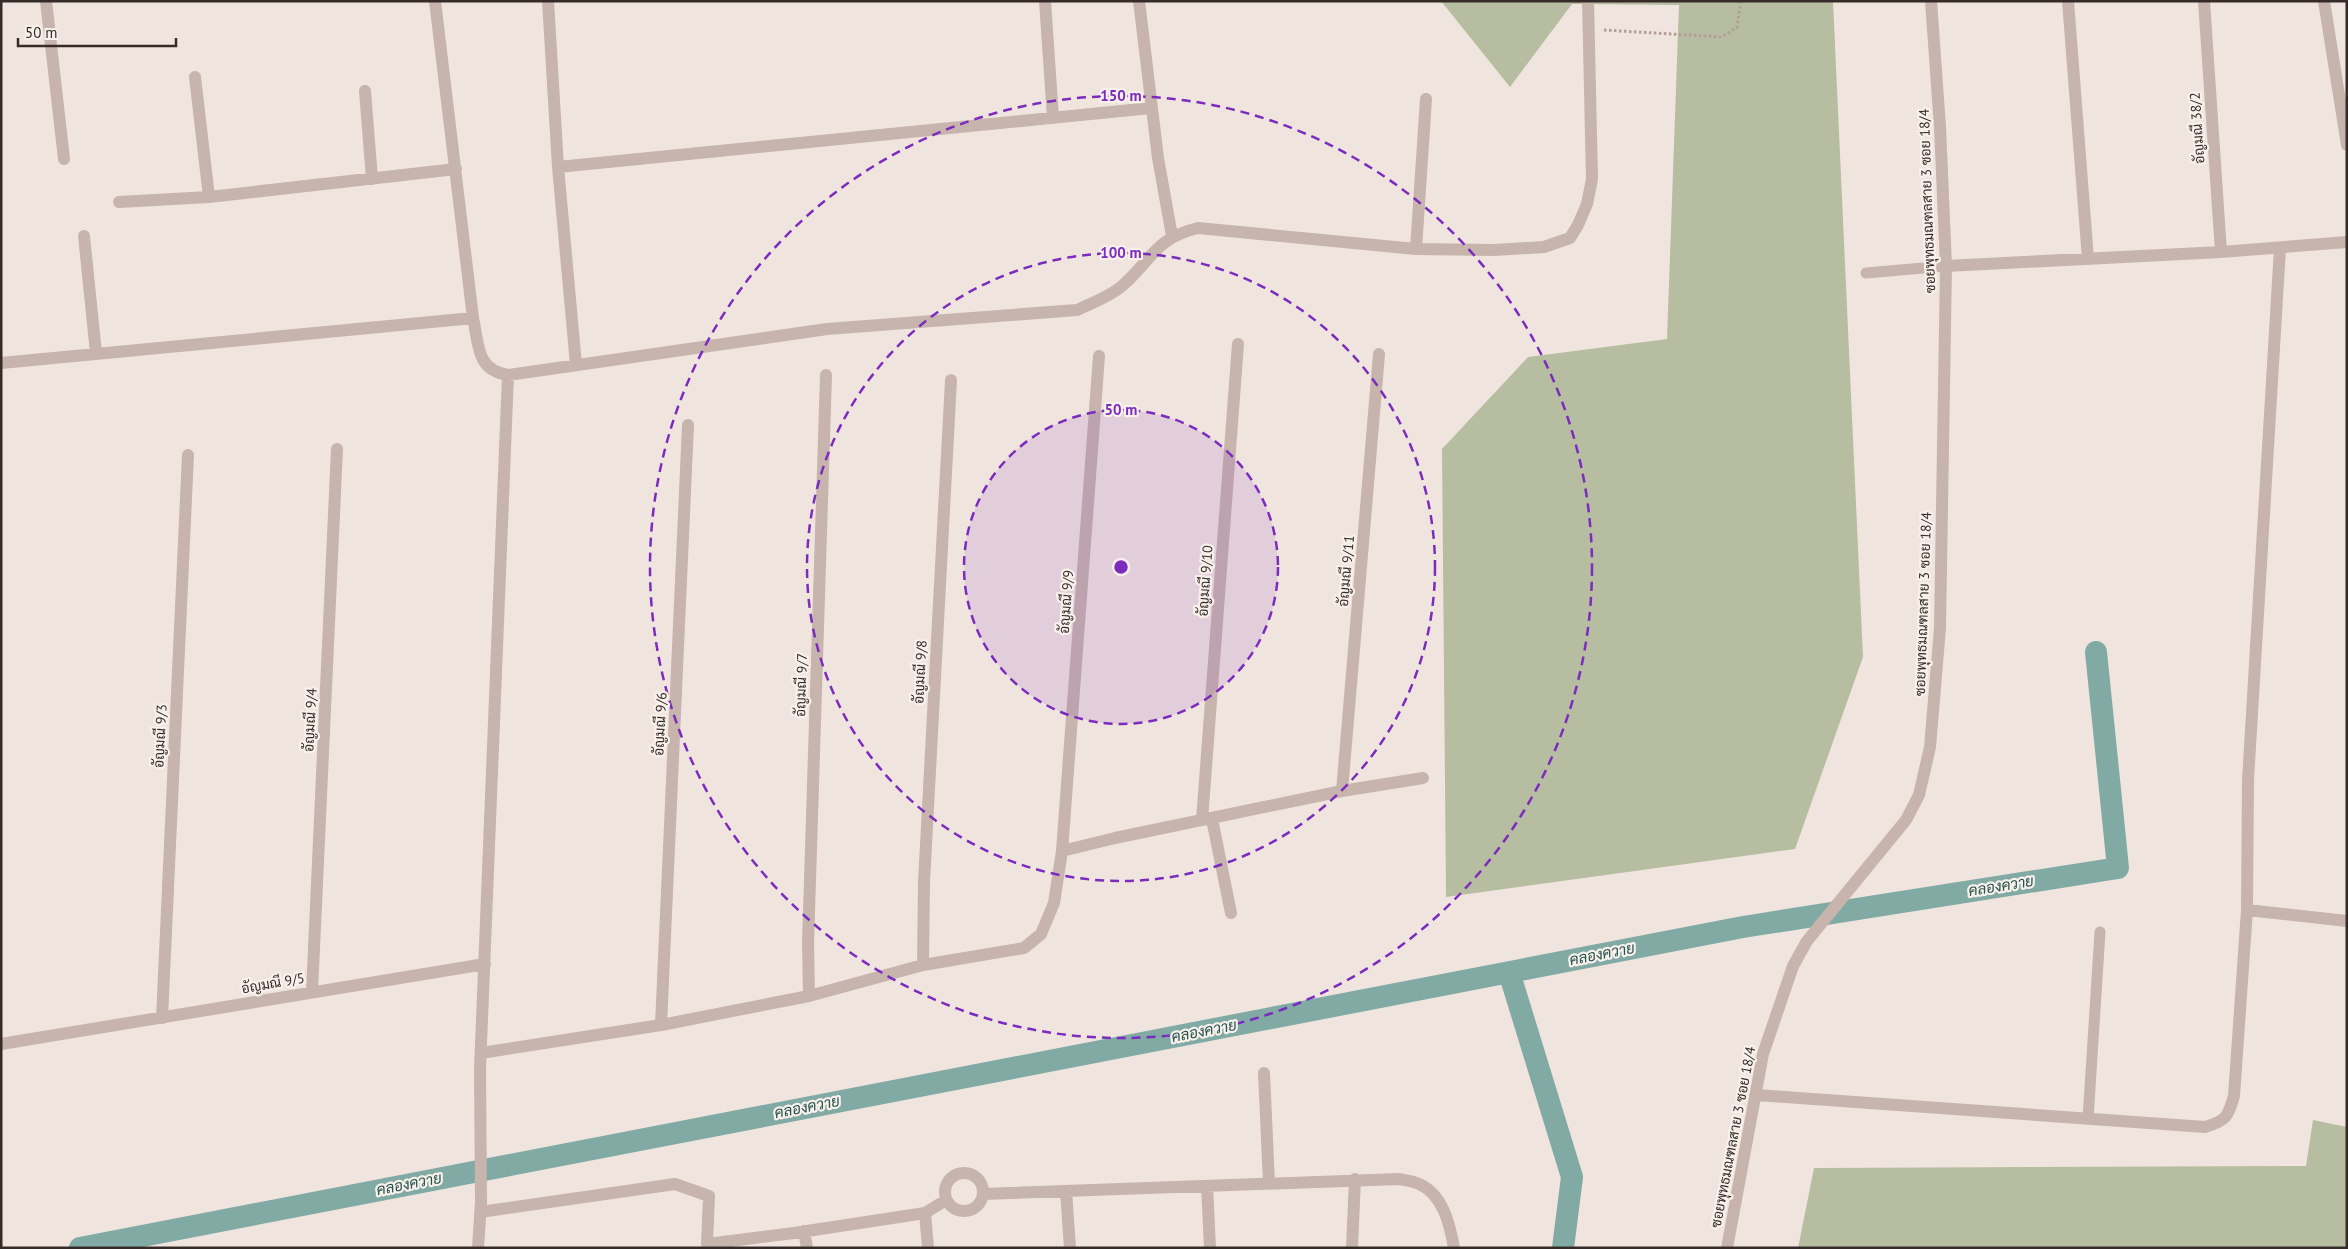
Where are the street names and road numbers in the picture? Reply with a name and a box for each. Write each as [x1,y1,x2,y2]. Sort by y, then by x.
street label: อัญมณี 38/2 [2186,92,2208,164]
street label: ซอยพุทธมณฑลสาย 3 ซอย 18/4 [1915,108,1940,293]
street label: ซอยพุทธมณฑลสาย 3 ซอย 18/4 [1911,511,1936,697]
street label: อัญมณี 9/11 [1334,535,1358,607]
street label: อัญมณี 9/10 [1194,544,1217,617]
street label: อัญมณี 9/9 [1055,569,1077,635]
street label: อัญมณี 9/8 [909,640,931,704]
street label: อัญมณี 9/7 [791,653,811,717]
street label: อัญมณี 9/4 [299,687,321,752]
street label: อัญมณี 9/6 [649,692,671,756]
street label: อัญมณี 9/3 [149,704,171,768]
street label: อัญมณี 9/5 [240,969,306,997]
street label: ซอยพุทธมณฑลสาย 3 ซอย 18/4 [1707,1044,1760,1229]

